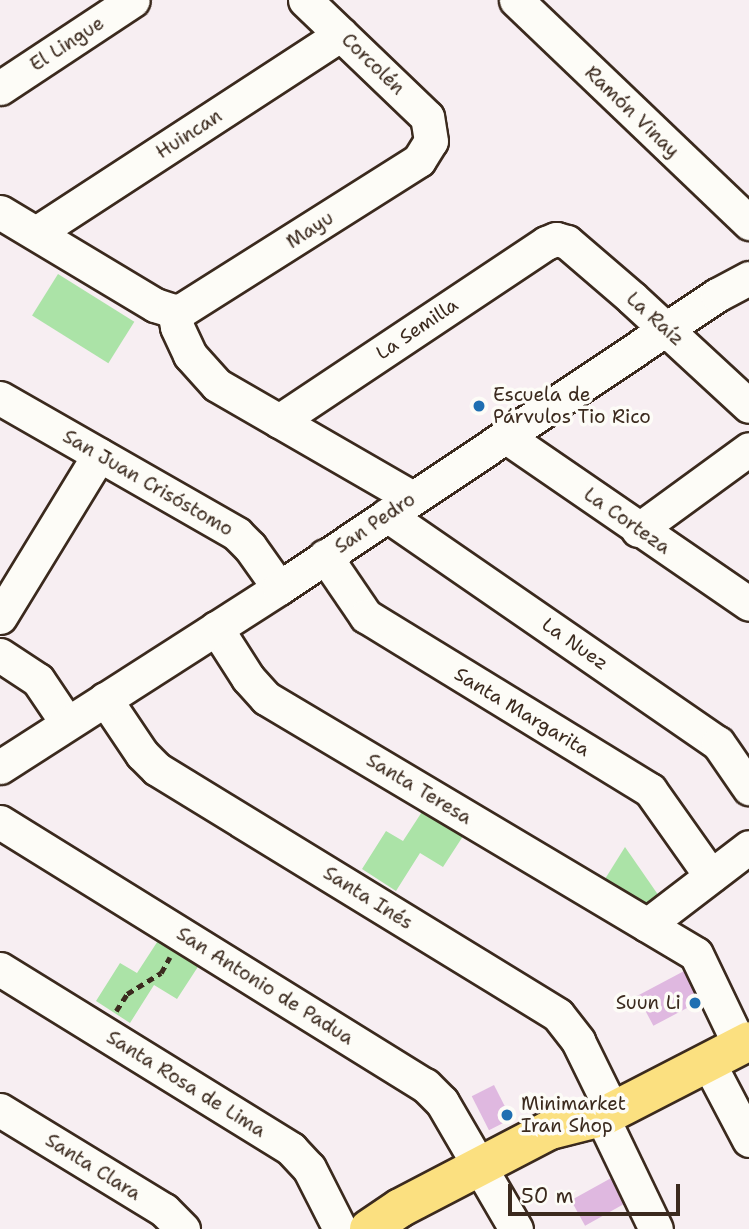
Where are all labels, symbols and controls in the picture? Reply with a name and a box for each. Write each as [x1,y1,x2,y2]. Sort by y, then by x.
street label: El Lingue [26,12,108,76]
street label: Corcolén [337,28,409,100]
street label: Ramón Vinay [580,61,684,163]
street label: Huincan [152,104,226,164]
street label: Mayu [282,206,338,254]
street label: La Raíz [622,287,688,351]
street label: La Semilla [372,293,462,365]
place label: Escuela de Párvulos Tio Rico [493,384,651,428]
marker: Escuela de Párvulos Tio Rico [471,398,487,414]
street label: San Juan Crisóstomo [59,425,237,541]
street label: La Corteza [579,483,675,559]
street label: San Pedro [330,488,420,558]
street label: La Nuez [538,613,612,675]
street label: Santa Margarita [450,663,594,761]
street label: Santa Teresa [362,749,476,829]
street label: Santa Inés [319,862,417,934]
street label: San Antonio de Padua [172,922,358,1050]
place label: Suun Li [616,992,681,1014]
marker: Suun Li [687,995,703,1011]
street label: Santa Rosa de Lima [102,1026,270,1142]
place label: Minimarket Iran Shop [521,1093,626,1137]
marker: Minimarket Iran Shop [499,1107,515,1123]
street label: Santa Clara [41,1129,145,1205]
scale bar [511,1170,682,1214]
text: 50 m [521,1182,574,1210]

